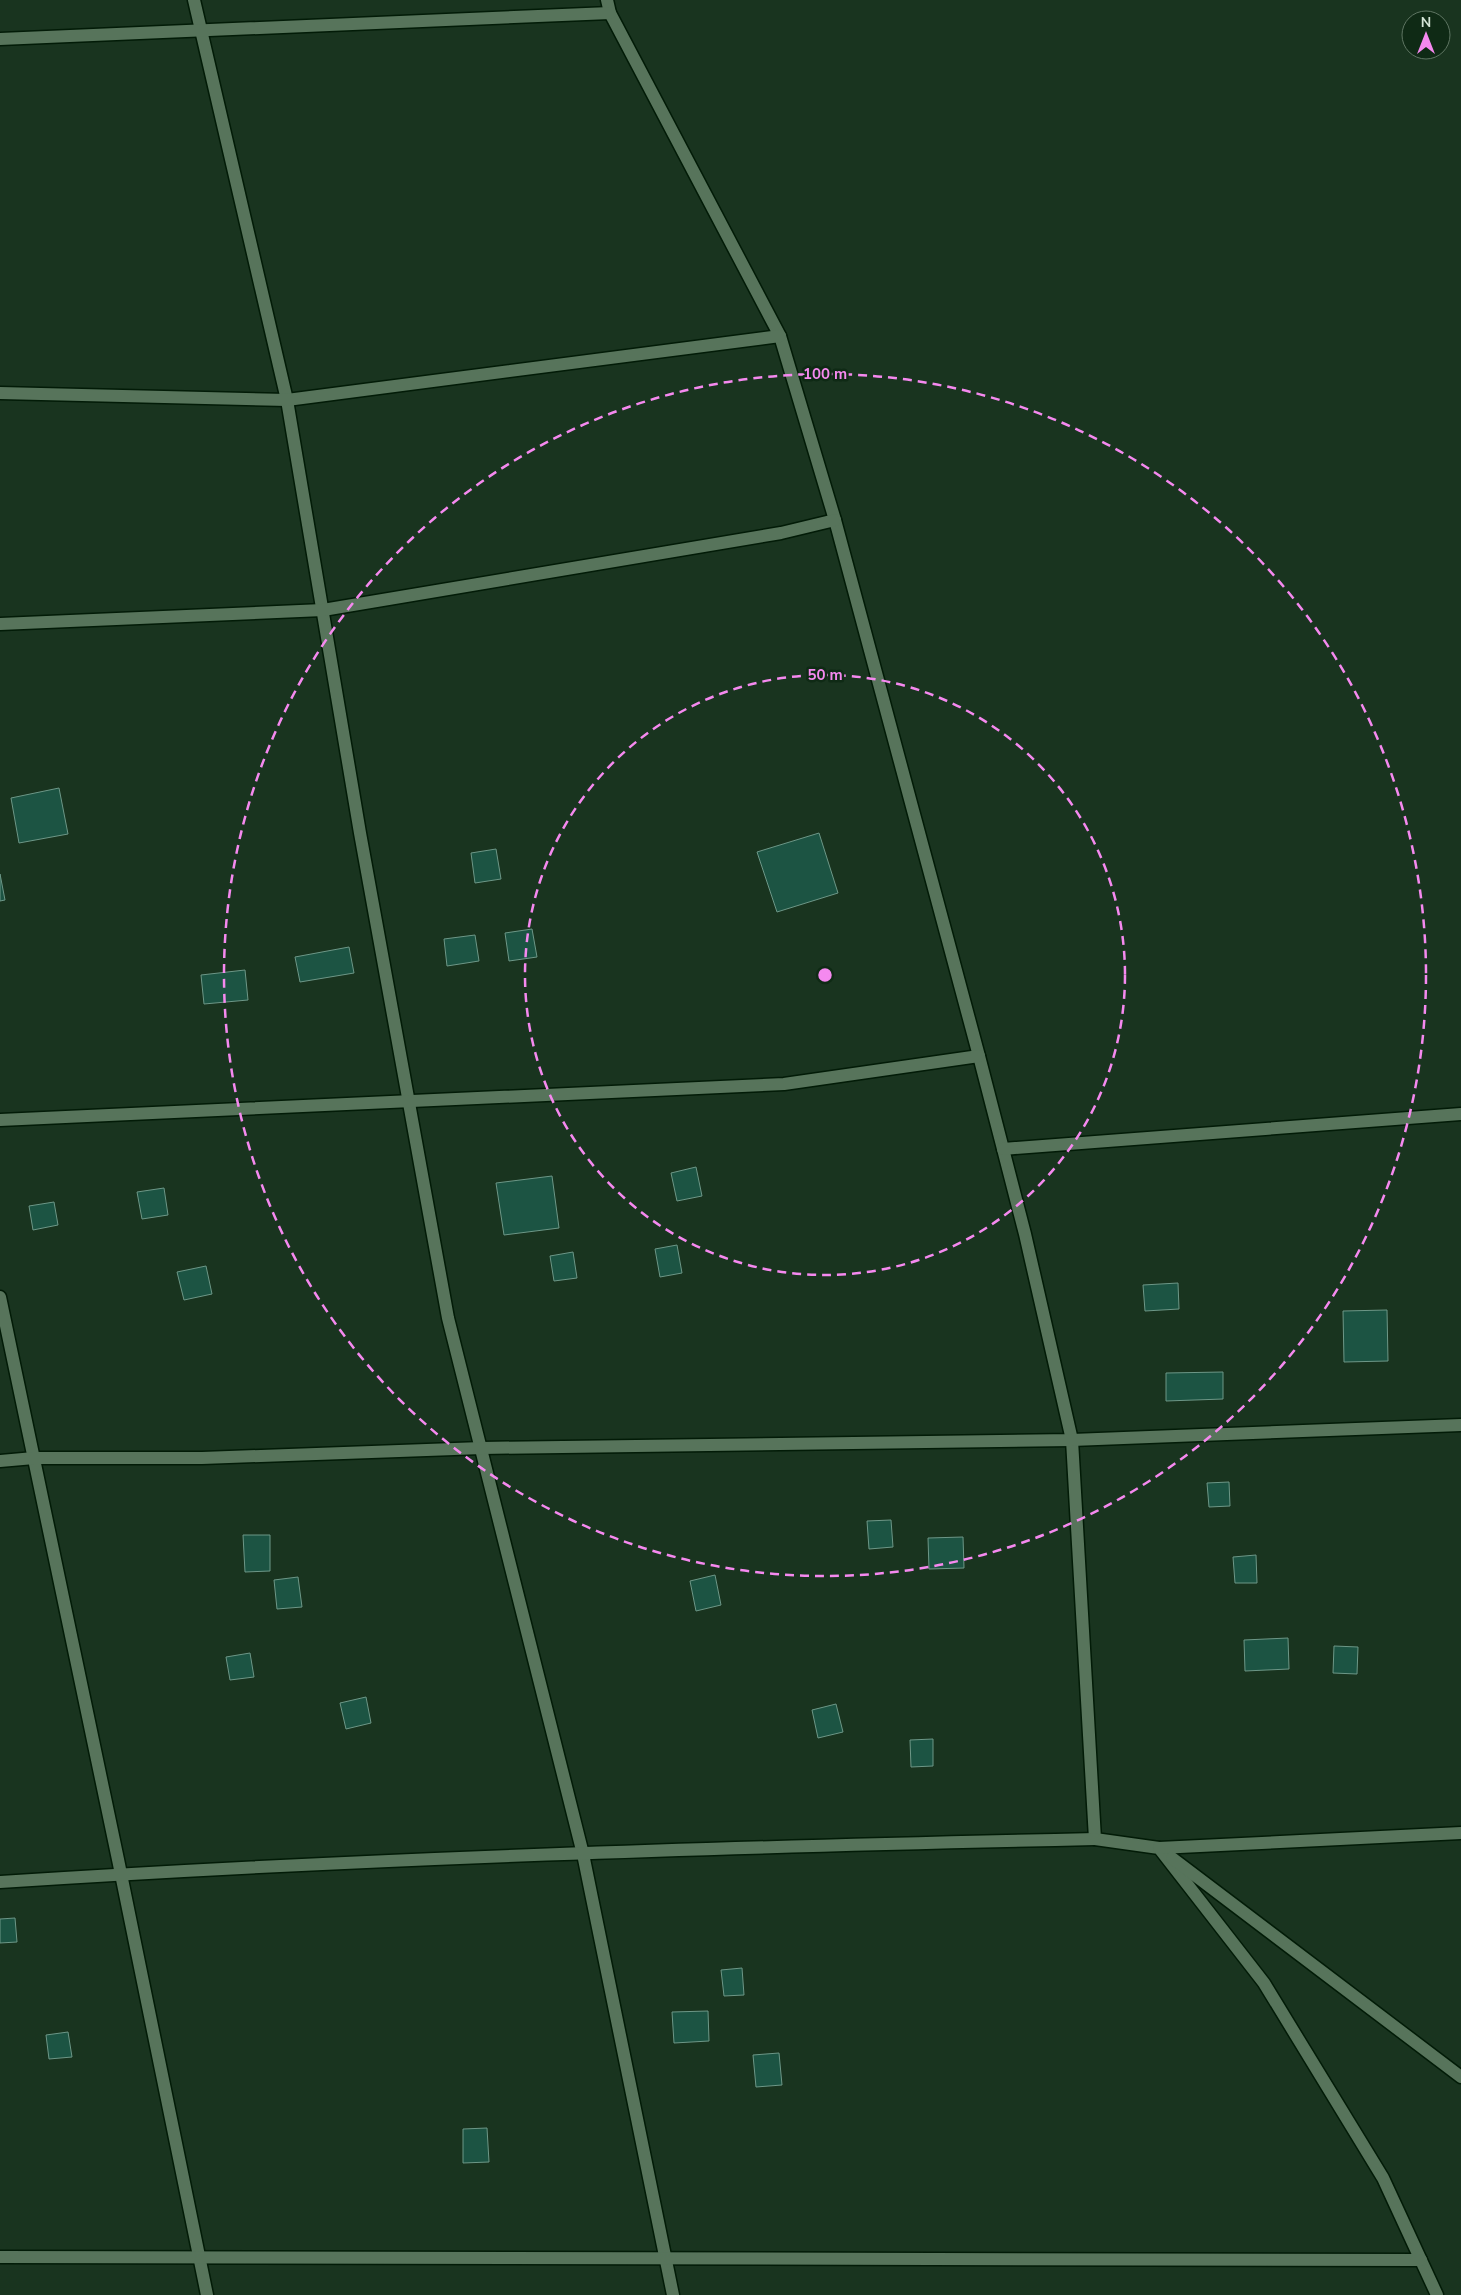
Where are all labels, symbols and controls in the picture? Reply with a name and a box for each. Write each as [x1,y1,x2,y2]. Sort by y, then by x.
north arrow [1401,10,1451,60]
text: N [1421,13,1431,32]
text: 100 m [803,364,847,384]
text: 50 m [807,665,843,685]
centre of rings [816,966,834,984]

